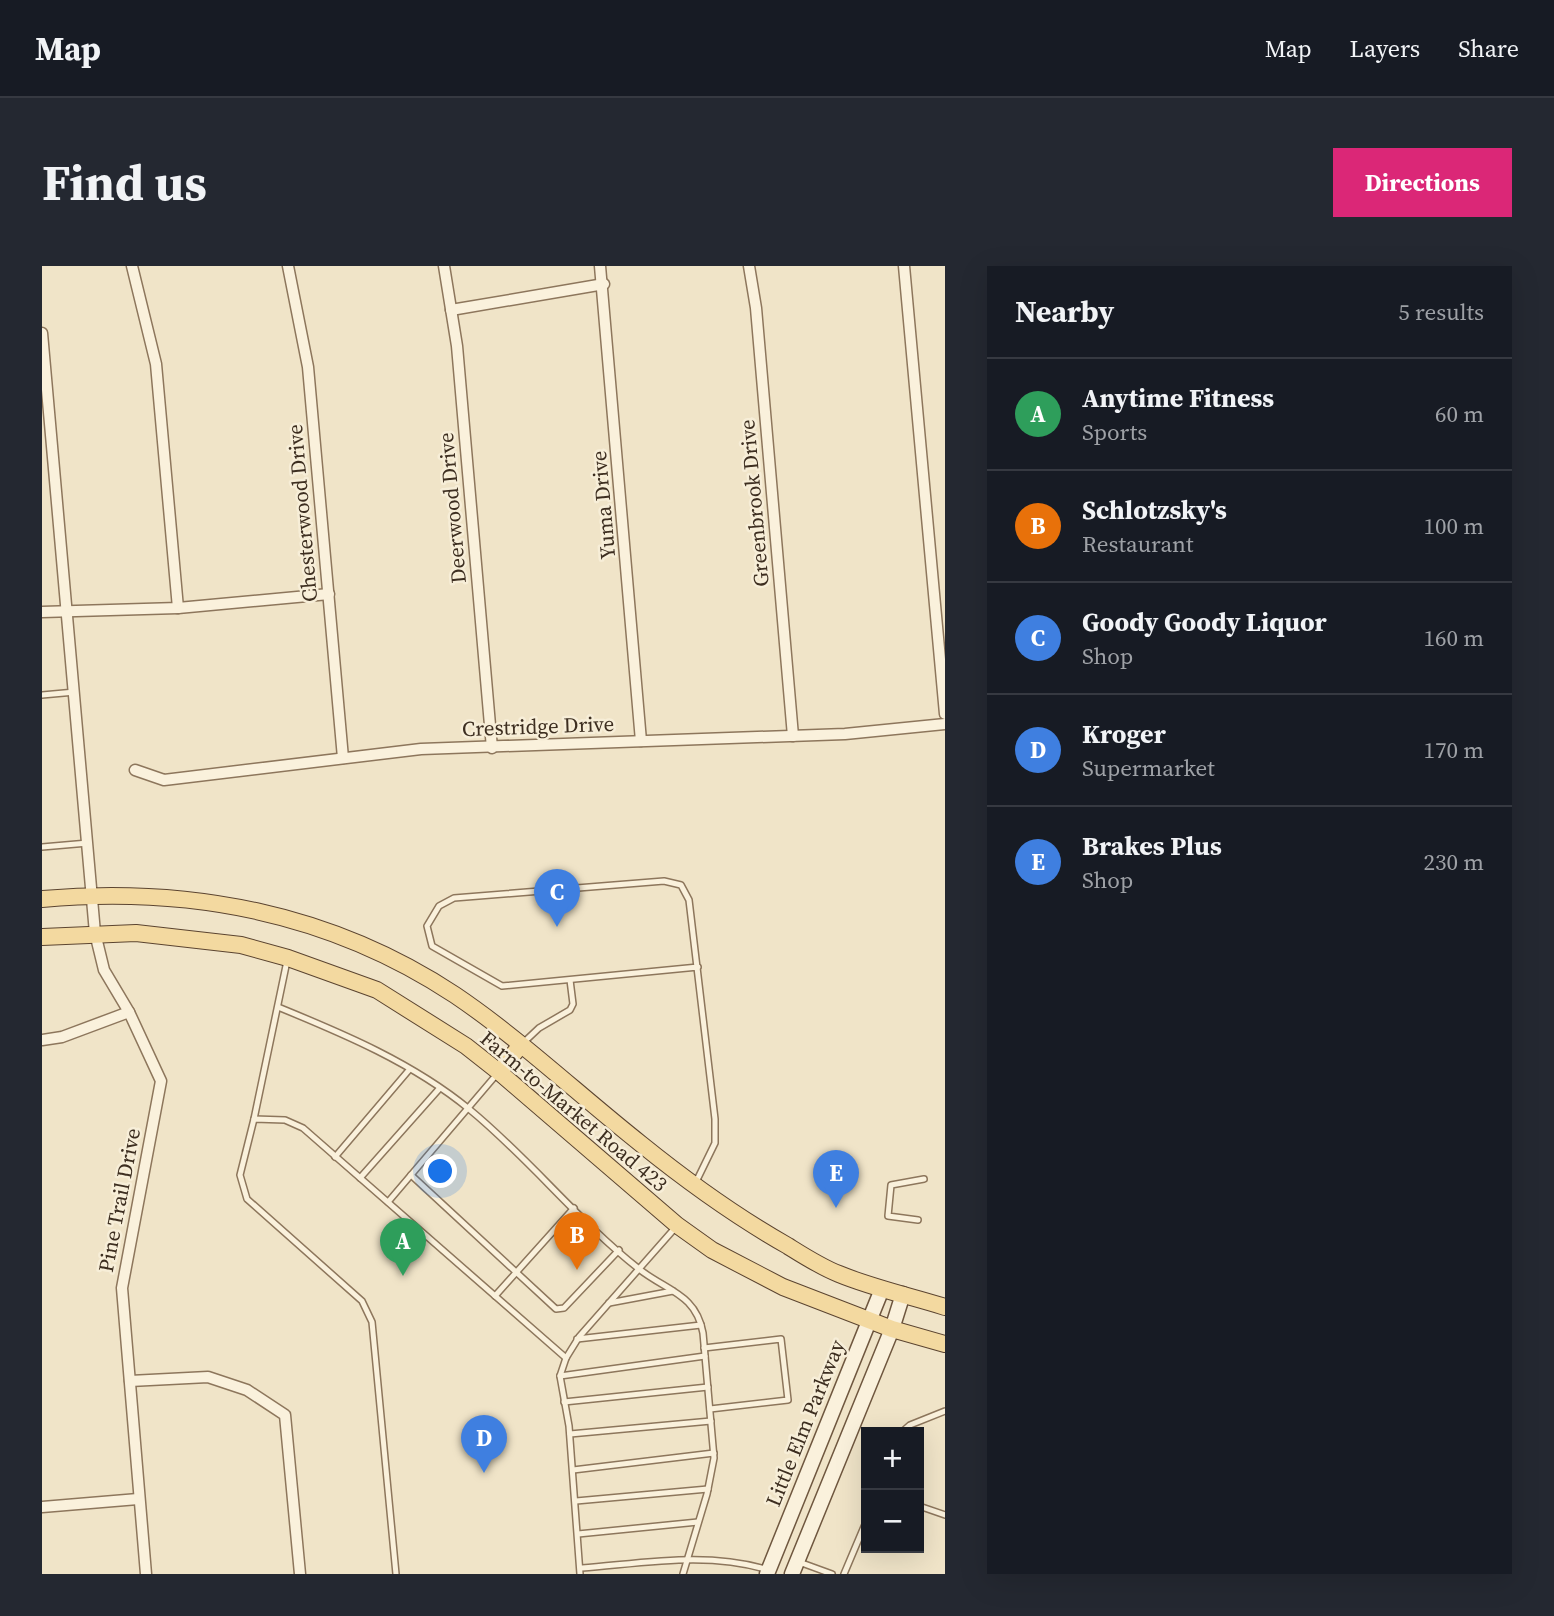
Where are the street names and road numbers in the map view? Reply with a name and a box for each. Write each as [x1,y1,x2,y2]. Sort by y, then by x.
street label: Greenbrook Drive [732,418,776,588]
street label: Chesterwood Drive [280,423,324,603]
street label: Deerwood Drive [431,431,473,585]
street label: Yuma Drive [584,449,622,561]
street label: Crestridge Drive [461,709,615,743]
street label: Farm-to-Market Road 423 [474,1024,674,1198]
street label: Pine Trail Drive [91,1125,147,1275]
street label: Little Elm Parkway [758,1335,852,1511]

